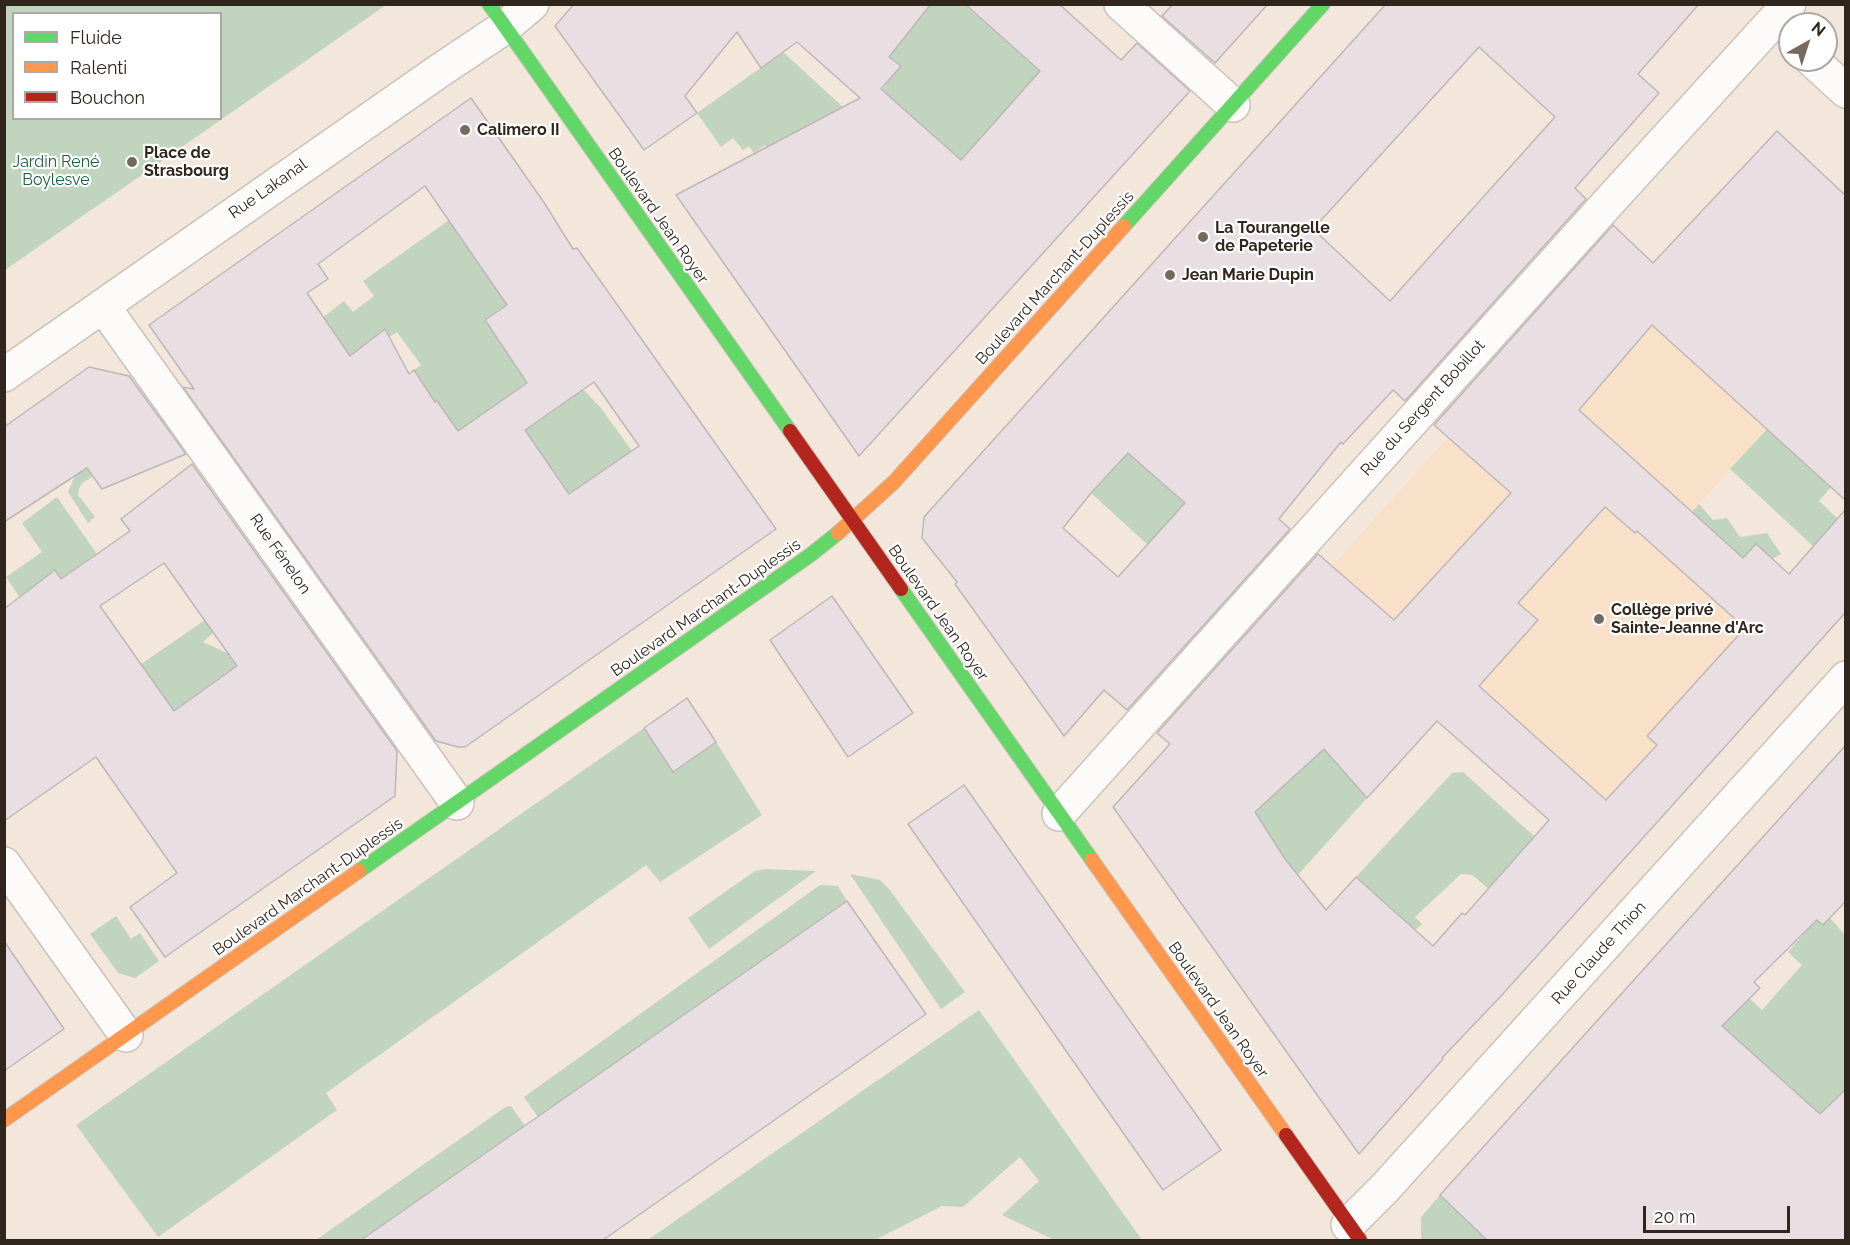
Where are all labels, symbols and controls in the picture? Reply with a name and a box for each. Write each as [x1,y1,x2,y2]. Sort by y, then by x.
legend [12,12,222,120]
north arrow [1778,12,1838,72]
text: N [1808,18,1829,40]
text: Fluide [70,27,122,48]
text: Ralenti [70,57,127,78]
text: Bouchon [70,87,145,108]
place label: Calimero II [477,120,560,140]
marker: Calimero II [458,123,472,137]
place label: Place de Strasbourg [144,143,229,181]
street label: Boulevard Jean Royer [604,144,712,288]
park label: Jardin René Boylesve [13,152,99,190]
marker: Place de Strasbourg [125,155,139,169]
street label: Rue Lakanal [225,155,311,223]
street label: Boulevard Marchant-Duplessis [972,187,1138,369]
place label: La Tourangelle de Papeterie [1215,218,1330,256]
marker: La Tourangelle de Papeterie [1196,230,1210,244]
place label: Jean Marie Dupin [1182,265,1314,285]
marker: Jean Marie Dupin [1163,268,1177,282]
street label: Rue du Sergent Bobillot [1357,336,1489,480]
street label: Rue Fénelon [245,510,315,598]
street label: Boulevard Marchant-Duplessis [607,535,805,681]
street label: Boulevard Jean Royer [884,541,992,685]
place label: Collège privé Sainte-Jeanne d'Arc [1611,600,1764,638]
marker: Collège privé Sainte-Jeanne d'Arc [1592,612,1606,626]
street label: Boulevard Marchant-Duplessis [209,814,407,960]
street label: Rue Claude Thion [1548,898,1650,1008]
street label: Boulevard Jean Royer [1164,938,1272,1082]
scale bar [1646,1194,1793,1232]
text: 20 m [1654,1206,1696,1227]

